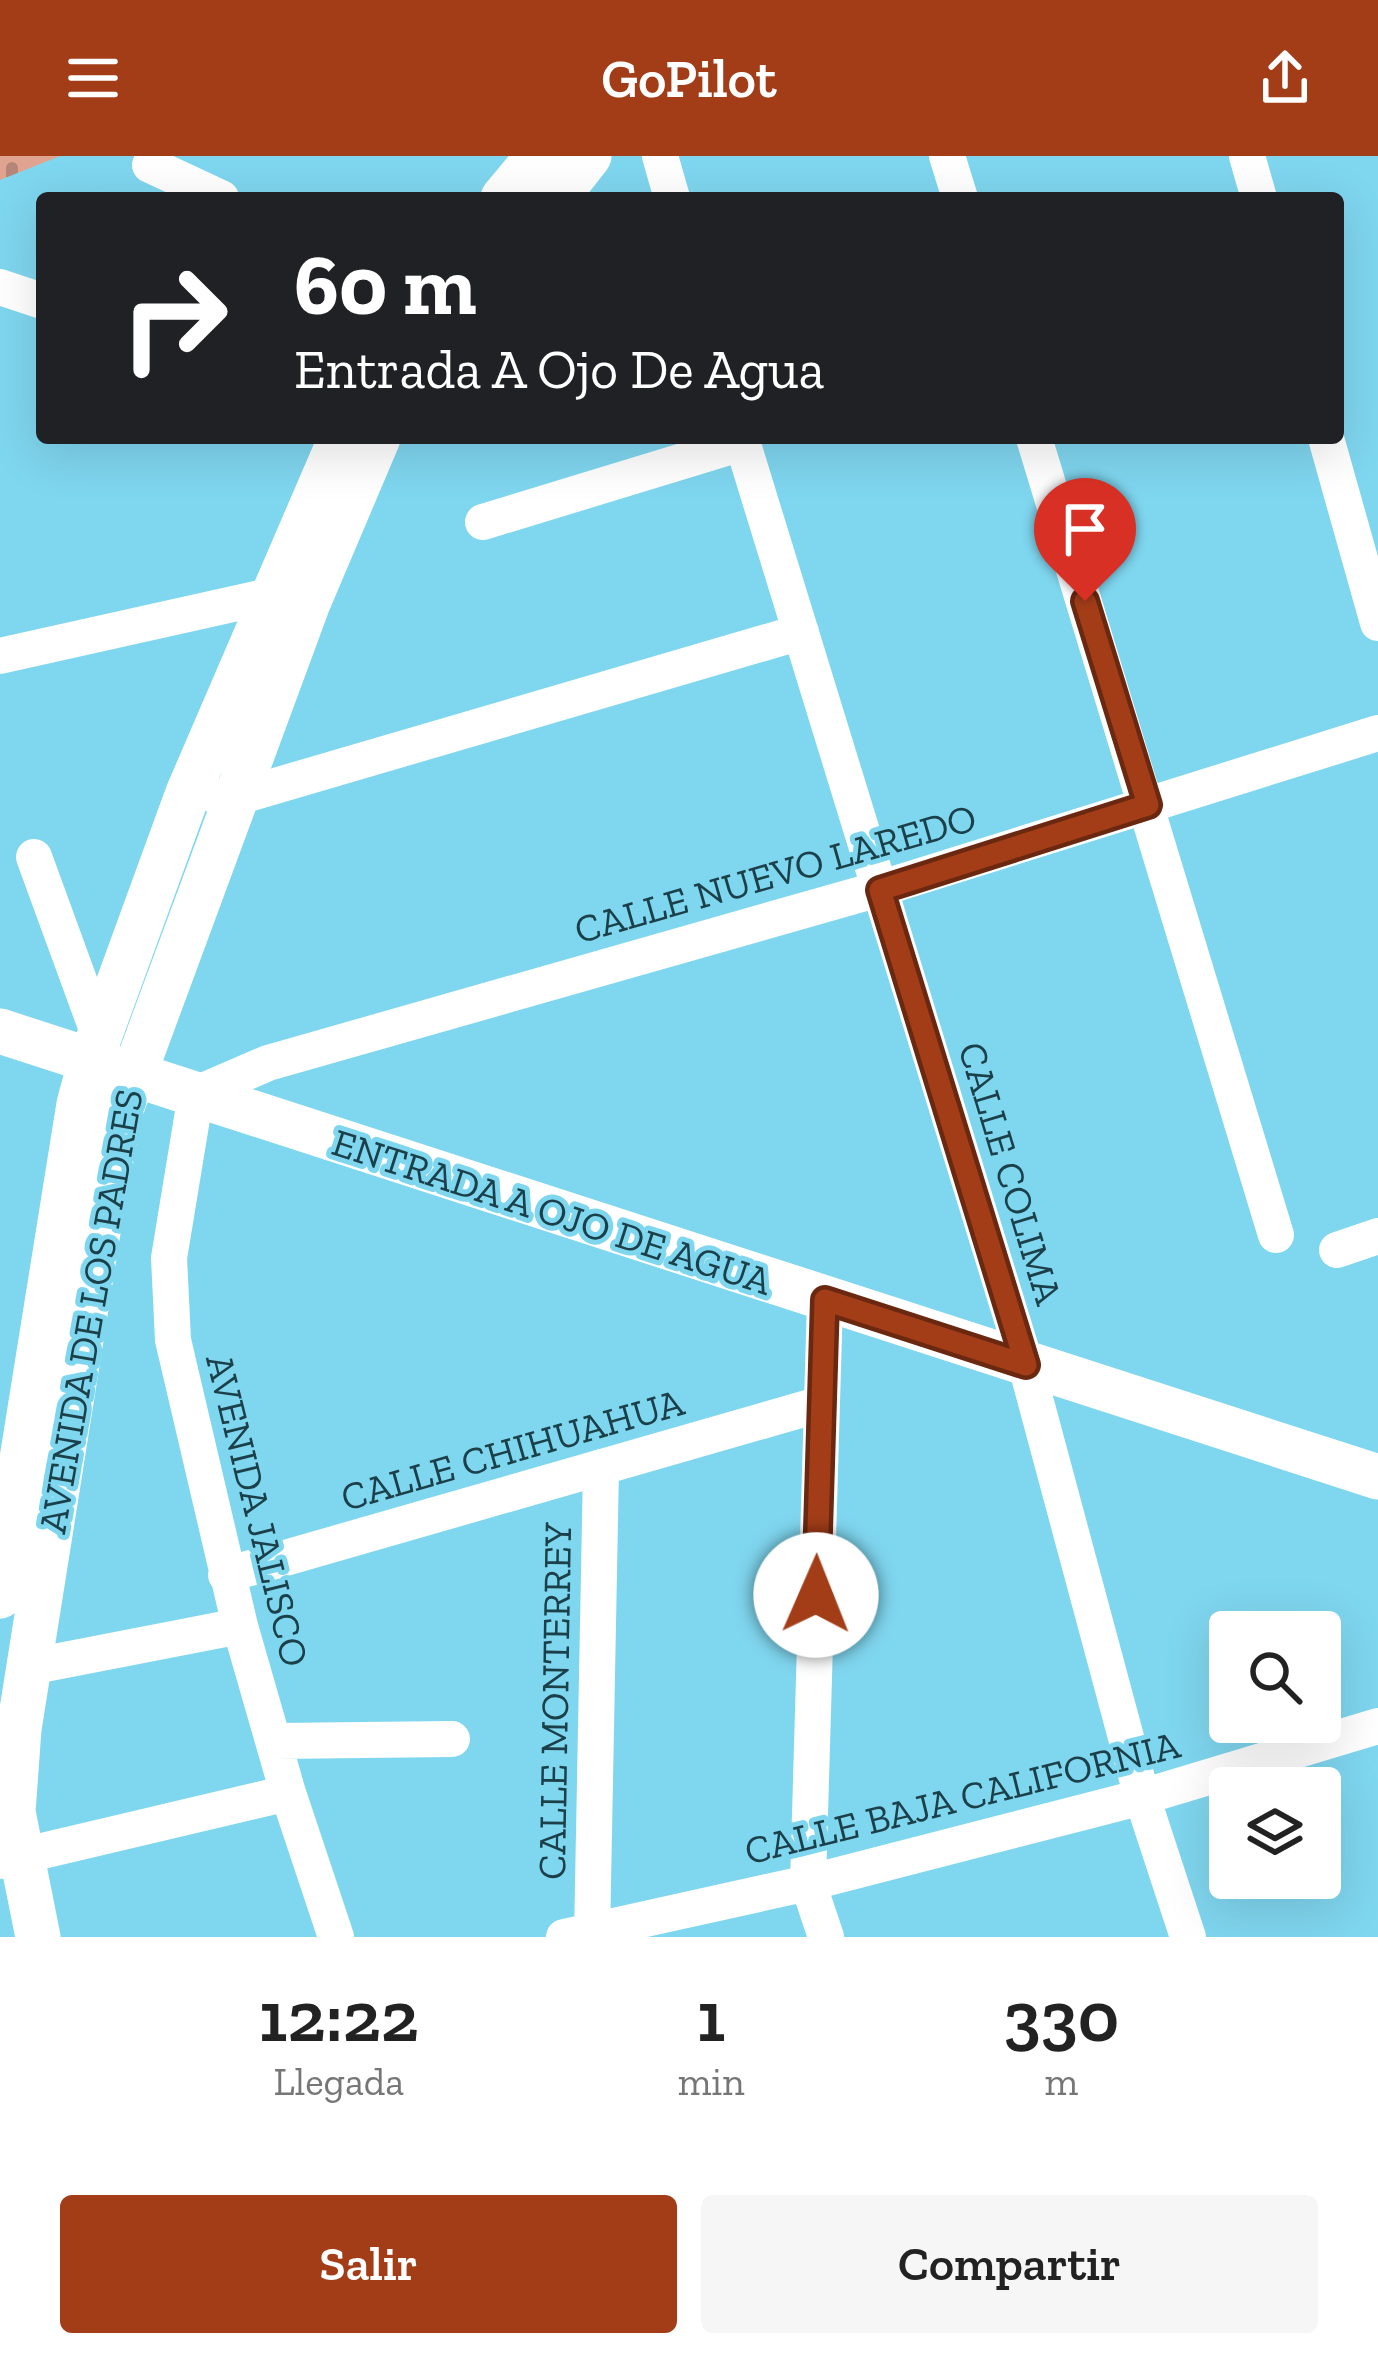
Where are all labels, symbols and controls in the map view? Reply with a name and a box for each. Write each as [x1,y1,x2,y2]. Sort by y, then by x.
icon: menu [60,45,126,111]
icon: share [1252,45,1318,111]
text: GoPilot [601,46,777,111]
text: 60 m [294,235,477,336]
icon: right [96,240,252,396]
text: Entrada A Ojo De Agua [294,337,825,402]
pin [1034,478,1136,601]
icon: arrive [1052,496,1118,562]
street label: CALLE NUEVO LAREDO [569,794,981,953]
street label: CALLE COLIMA [948,1037,1073,1310]
street label: AVENIDA DE LOS PADRES [28,1085,153,1537]
street label: ENTRADA A OJO DE AGUA [326,1118,778,1305]
street label: AVENIDA JALISCO [196,1349,319,1671]
street label: CALLE CHIHUAHUA [336,1378,689,1521]
street label: CALLE MONTERREY [528,1522,581,1880]
position arrow [753,1532,879,1658]
map controls [1209,1611,1341,1899]
button: search [1209,1611,1341,1743]
street label: CALLE BAJA CALIFORNIA [740,1720,1185,1874]
button: layers [1209,1767,1341,1899]
text: 12:22 [259,1973,419,2059]
text: 1 [697,1973,725,2059]
text: 330 [1003,1973,1119,2059]
text: Llegada [274,2058,404,2105]
text: min [678,2058,745,2105]
text: m [1044,2058,1078,2105]
button: Salir [60,2195,677,2333]
button: Compartir [701,2195,1318,2333]

